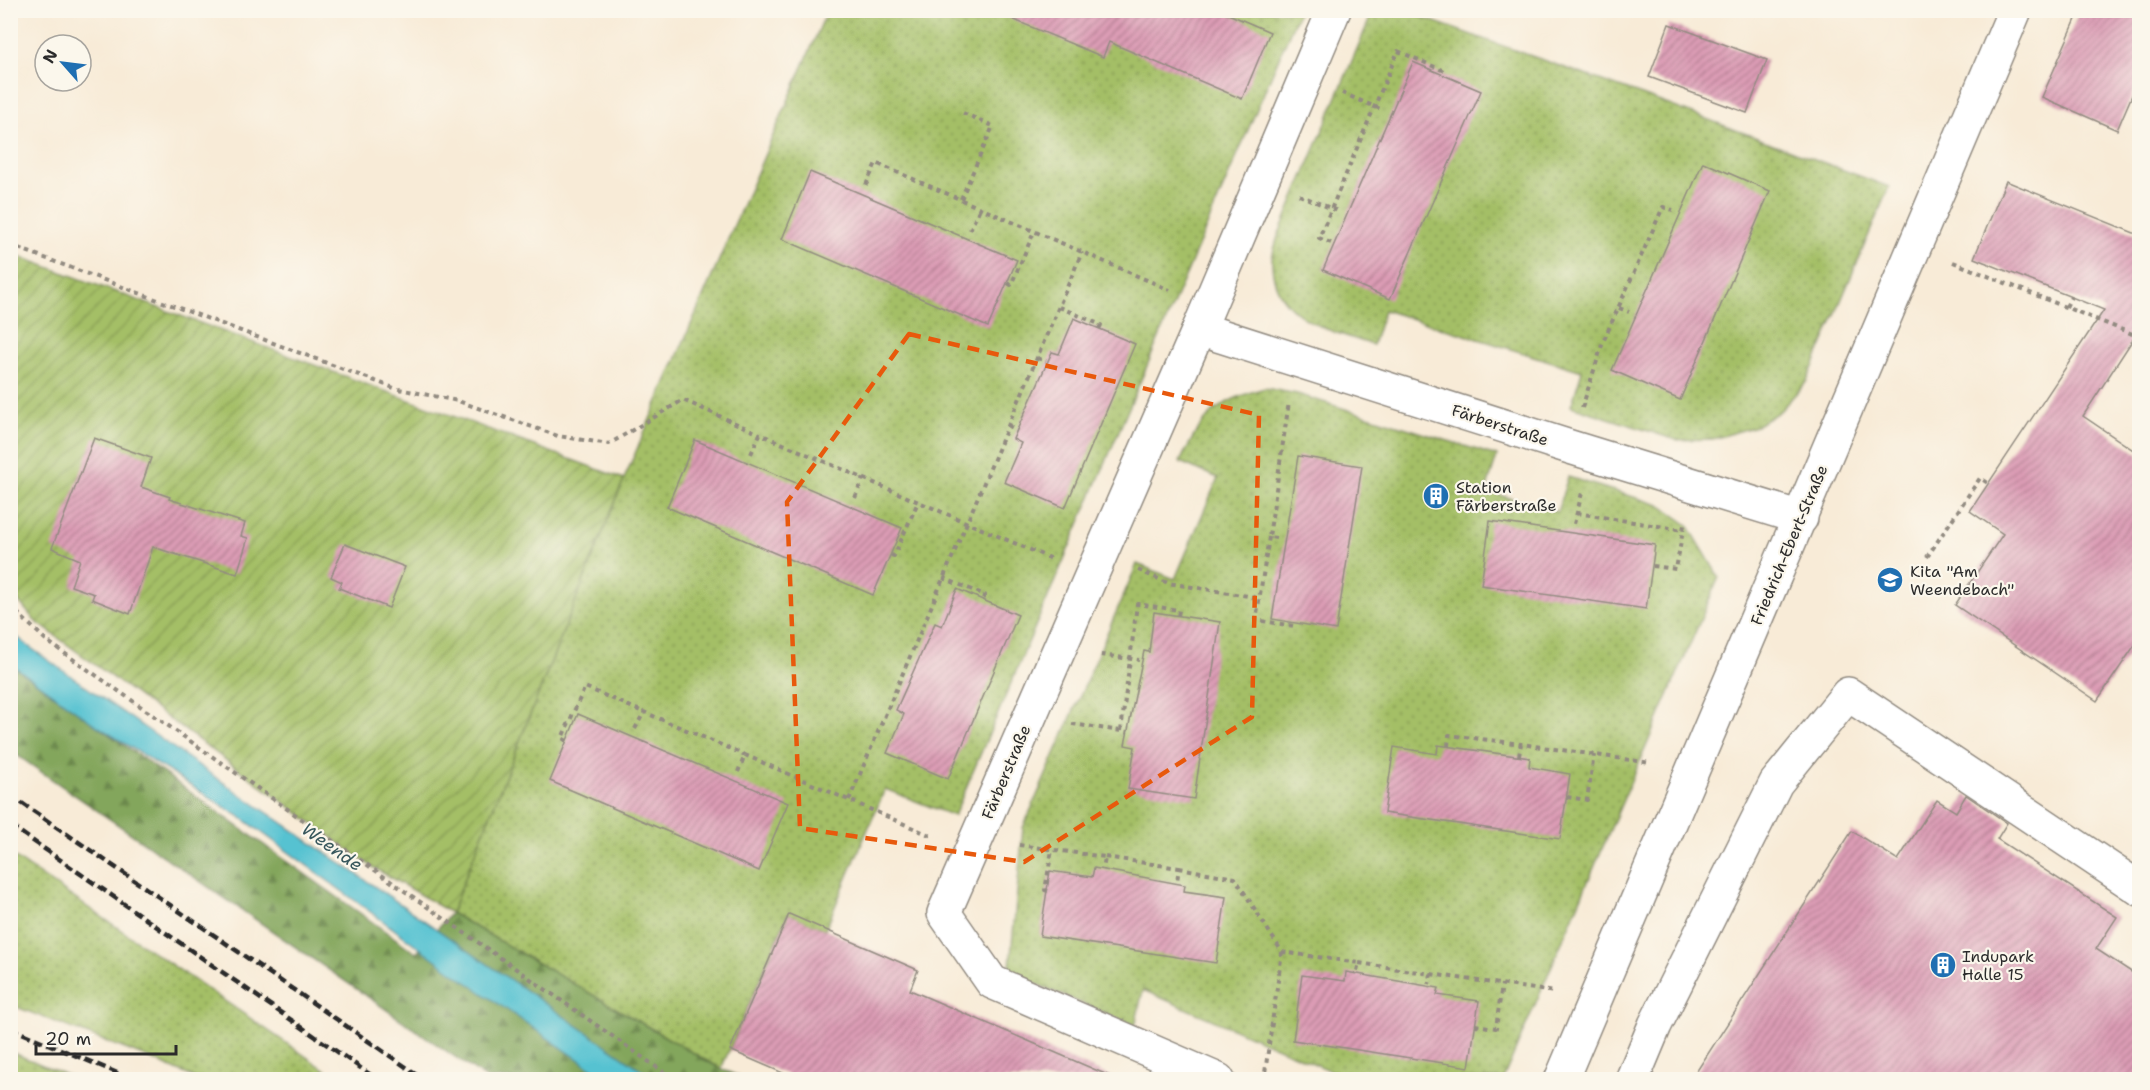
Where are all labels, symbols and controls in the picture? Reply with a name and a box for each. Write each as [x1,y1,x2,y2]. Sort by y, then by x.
north arrow [33,33,93,93]
text: N [38,46,62,67]
street label: Färberstraße [1449,399,1551,451]
street label: Friedrich-Ebert-Straße [1746,462,1832,628]
place label: Station Färberstraße [1456,477,1557,516]
building icon: Station Färberstraße [1421,481,1451,511]
place label: Kita "Am Weendebach" [1910,561,2014,600]
school or university icon: Kita "Am Weendebach" [1875,565,1905,595]
street label: Färberstraße [977,722,1035,822]
water label: Weende [297,817,367,877]
place label: Indupark Halle 15 [1962,946,2034,985]
building icon: Indupark Halle 15 [1928,950,1958,980]
scale bar [36,1018,176,1056]
text: 20 m [45,1027,91,1051]

